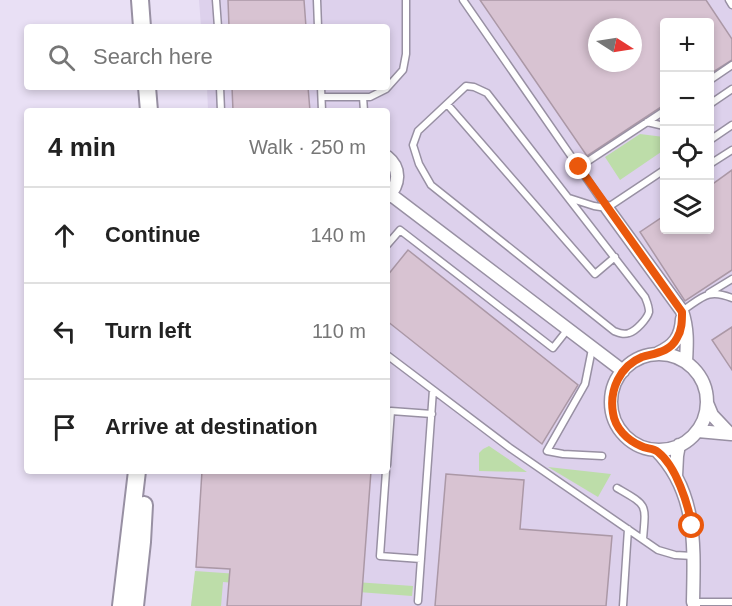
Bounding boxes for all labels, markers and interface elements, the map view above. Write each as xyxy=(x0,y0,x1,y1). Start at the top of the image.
north arrow xyxy=(588,18,642,72)
map controls xyxy=(660,18,714,234)
button: + xyxy=(660,18,714,72)
search box xyxy=(24,24,390,90)
icon: search xyxy=(45,41,78,74)
text: Search here xyxy=(93,44,213,69)
button: − xyxy=(660,72,714,126)
button: locate xyxy=(660,126,714,180)
text: 4 min xyxy=(48,132,116,162)
text: Walk · 250 m xyxy=(249,136,366,158)
route end xyxy=(565,153,591,179)
button: layers xyxy=(660,180,714,234)
icon: ahead xyxy=(48,219,81,252)
text: Continue xyxy=(105,222,200,247)
text: 140 m xyxy=(310,224,366,246)
icon: left xyxy=(48,315,81,348)
text: Turn left xyxy=(105,318,191,343)
text: 110 m xyxy=(312,320,366,342)
icon: arrive xyxy=(48,411,81,444)
text: Arrive at destination xyxy=(105,414,318,439)
route start xyxy=(678,512,704,538)

